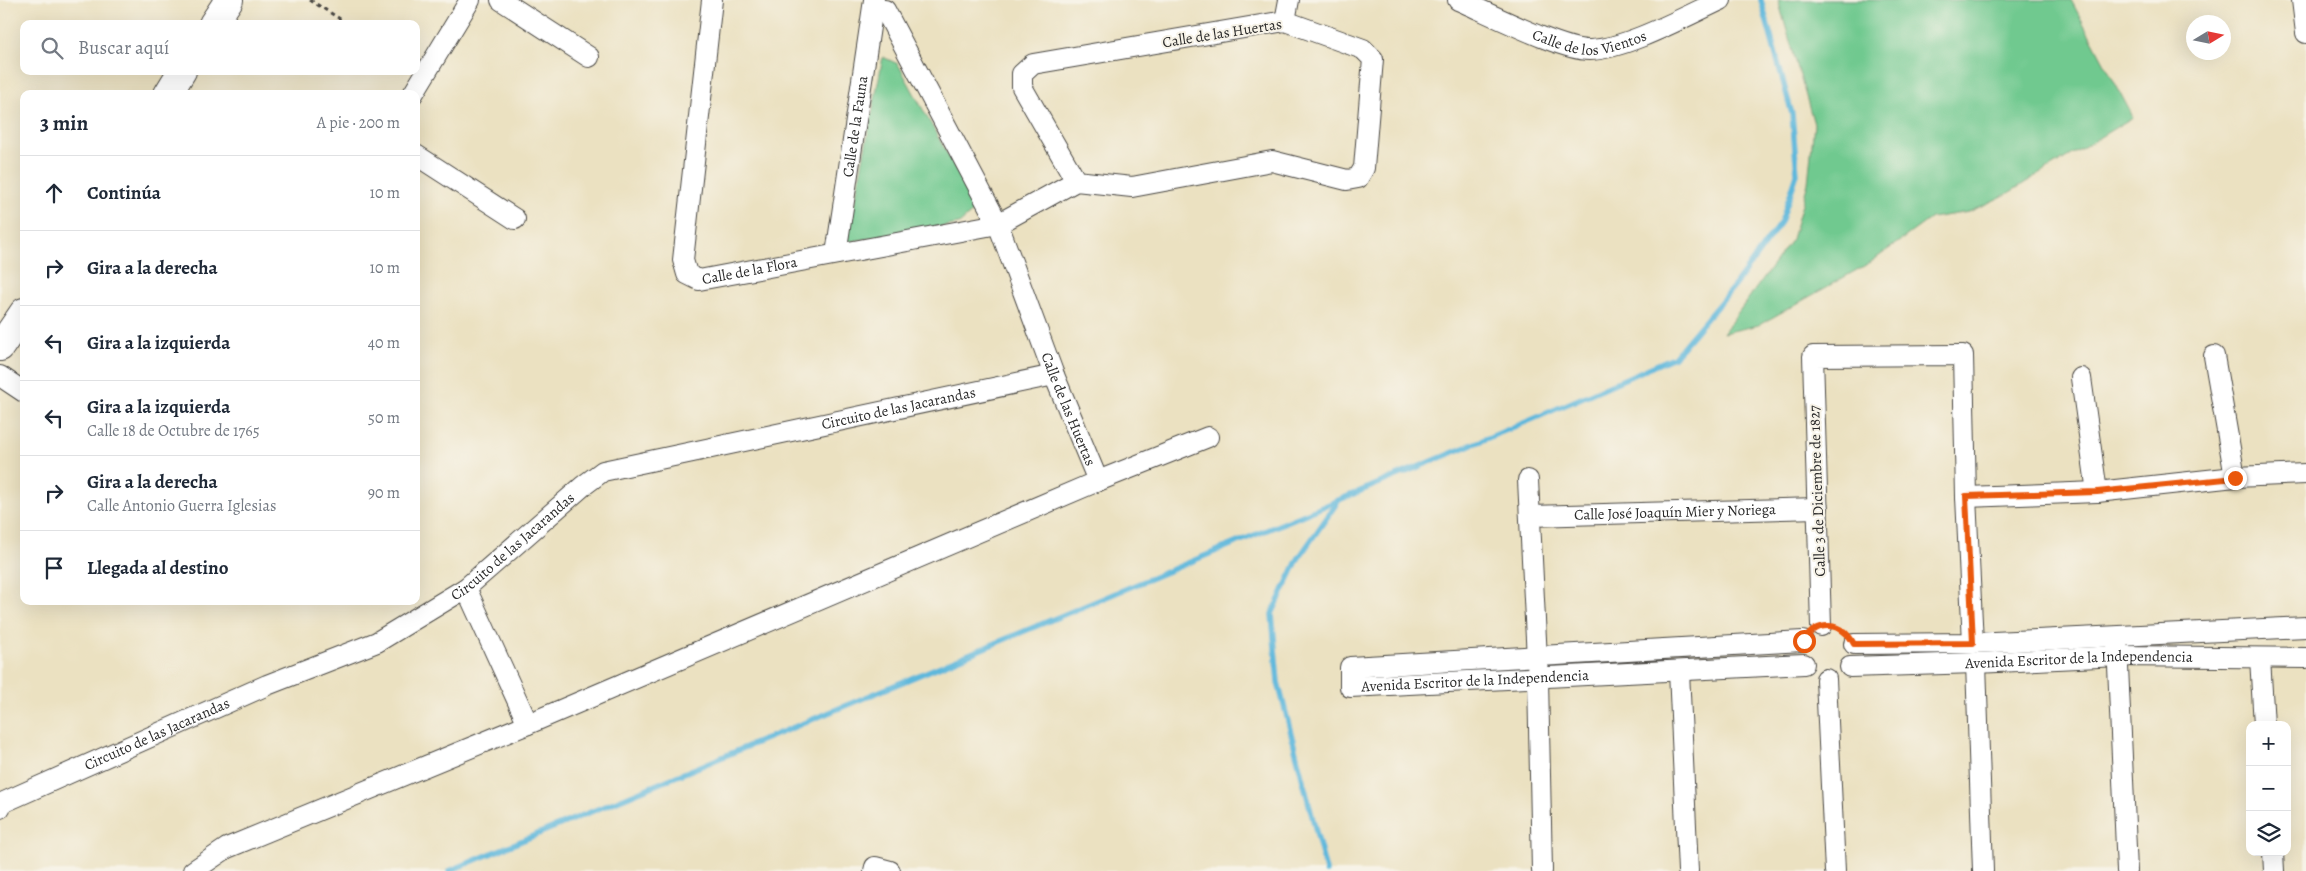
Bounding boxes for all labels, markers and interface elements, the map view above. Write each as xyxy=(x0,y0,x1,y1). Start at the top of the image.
street label: Calle de las Huertas xyxy=(1161,14,1283,52)
north arrow xyxy=(2186,15,2231,60)
search box xyxy=(20,20,420,75)
street label: Calle de los Vientos xyxy=(1531,21,1649,39)
text: Calle de los Vientos xyxy=(1529,24,1649,60)
icon: search xyxy=(38,34,66,62)
text: Buscar aquí xyxy=(78,35,169,61)
street label: Calle de la Fauna xyxy=(838,74,873,178)
text: 3 min xyxy=(40,109,88,137)
text: A pie · 200 m xyxy=(317,112,400,134)
icon: ahead xyxy=(40,179,68,207)
text: Continúa xyxy=(87,180,161,206)
text: 10 m xyxy=(370,182,400,204)
street label: Calle de la Flora xyxy=(700,252,799,289)
icon: right xyxy=(40,254,68,282)
text: Gira a la derecha xyxy=(87,255,218,281)
text: 10 m xyxy=(370,257,400,279)
icon: left xyxy=(40,329,68,357)
text: Gira a la izquierda xyxy=(87,330,230,356)
text: 40 m xyxy=(368,332,400,354)
street label: Calle de las Huertas xyxy=(1036,350,1101,469)
street label: Circuito de las Jacarandas xyxy=(820,382,977,434)
text: Gira a la izquierda xyxy=(87,394,230,420)
icon: left xyxy=(40,404,68,432)
street label: Calle 3 de Diciembre de 1827 xyxy=(1804,404,1830,577)
text: 50 m xyxy=(368,407,400,429)
text: Calle 18 de Octubre de 1765 xyxy=(87,420,260,442)
route end xyxy=(2224,467,2247,490)
text: Gira a la derecha xyxy=(87,469,218,495)
icon: right xyxy=(40,479,68,507)
text: 90 m xyxy=(368,482,400,504)
street label: Circuito de las Jacarandas xyxy=(447,488,579,605)
text: Calle Antonio Guerra Iglesias xyxy=(87,495,276,517)
street label: Calle José Joaquín Mier y Noriega xyxy=(1574,499,1776,525)
icon: arrive xyxy=(40,554,68,582)
text: Llegada al destino xyxy=(87,555,229,581)
route start xyxy=(1793,630,1816,653)
street label: Avenida Escritor de la Independencia xyxy=(1964,646,2193,673)
street label: Avenida Escritor de la Independencia xyxy=(1360,665,1589,696)
street label: Circuito de las Jacarandas xyxy=(81,693,233,775)
map controls xyxy=(2246,721,2291,856)
button: + xyxy=(2246,721,2291,766)
button: − xyxy=(2246,766,2291,811)
button: layers xyxy=(2246,811,2291,856)

